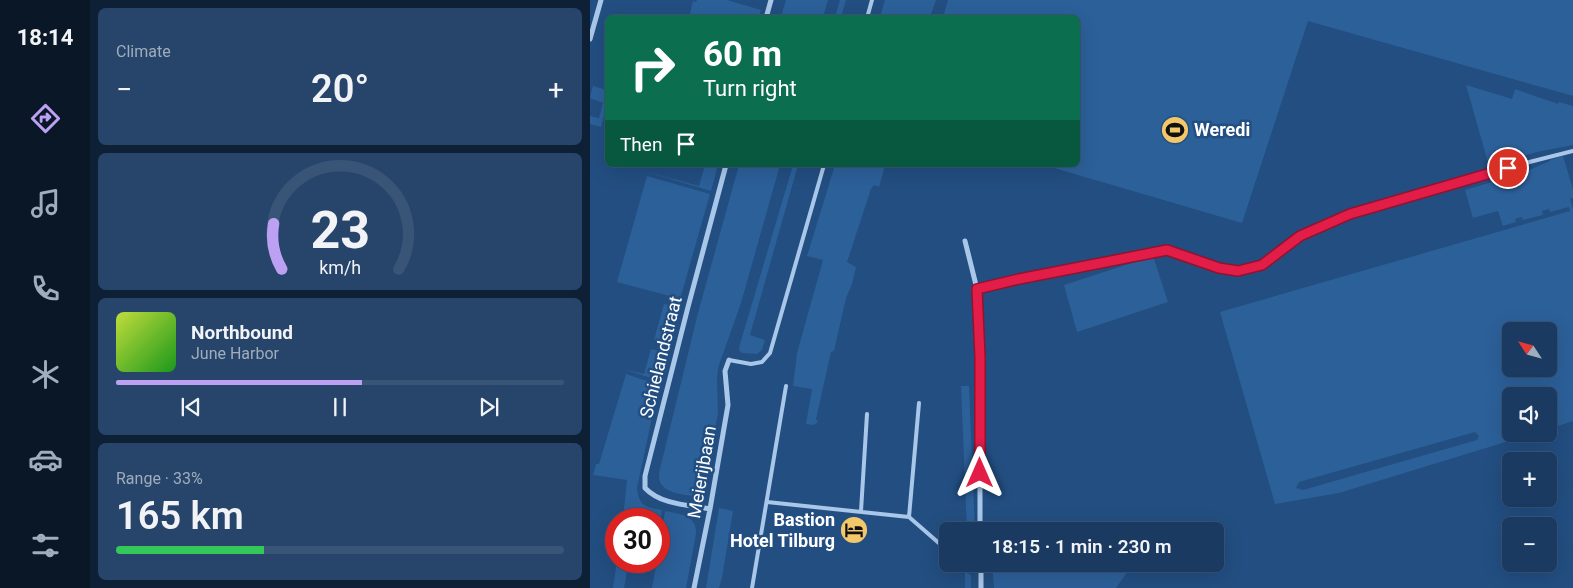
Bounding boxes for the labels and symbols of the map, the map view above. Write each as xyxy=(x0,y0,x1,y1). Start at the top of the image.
sports icon: Weredi xyxy=(1160,115,1190,145)
place label: Weredi xyxy=(1194,119,1250,140)
pin xyxy=(1487,147,1529,189)
street label: Schielandstraat xyxy=(635,294,686,420)
north arrow xyxy=(1502,322,1558,378)
street label: Meierijbaan xyxy=(683,424,720,520)
position arrow xyxy=(953,446,1005,498)
speed limit sign: 30 xyxy=(605,508,670,573)
place label: Bastion Hotel Tilburg xyxy=(730,509,835,551)
hotel icon: Bastion Hotel Tilburg xyxy=(839,515,869,545)

